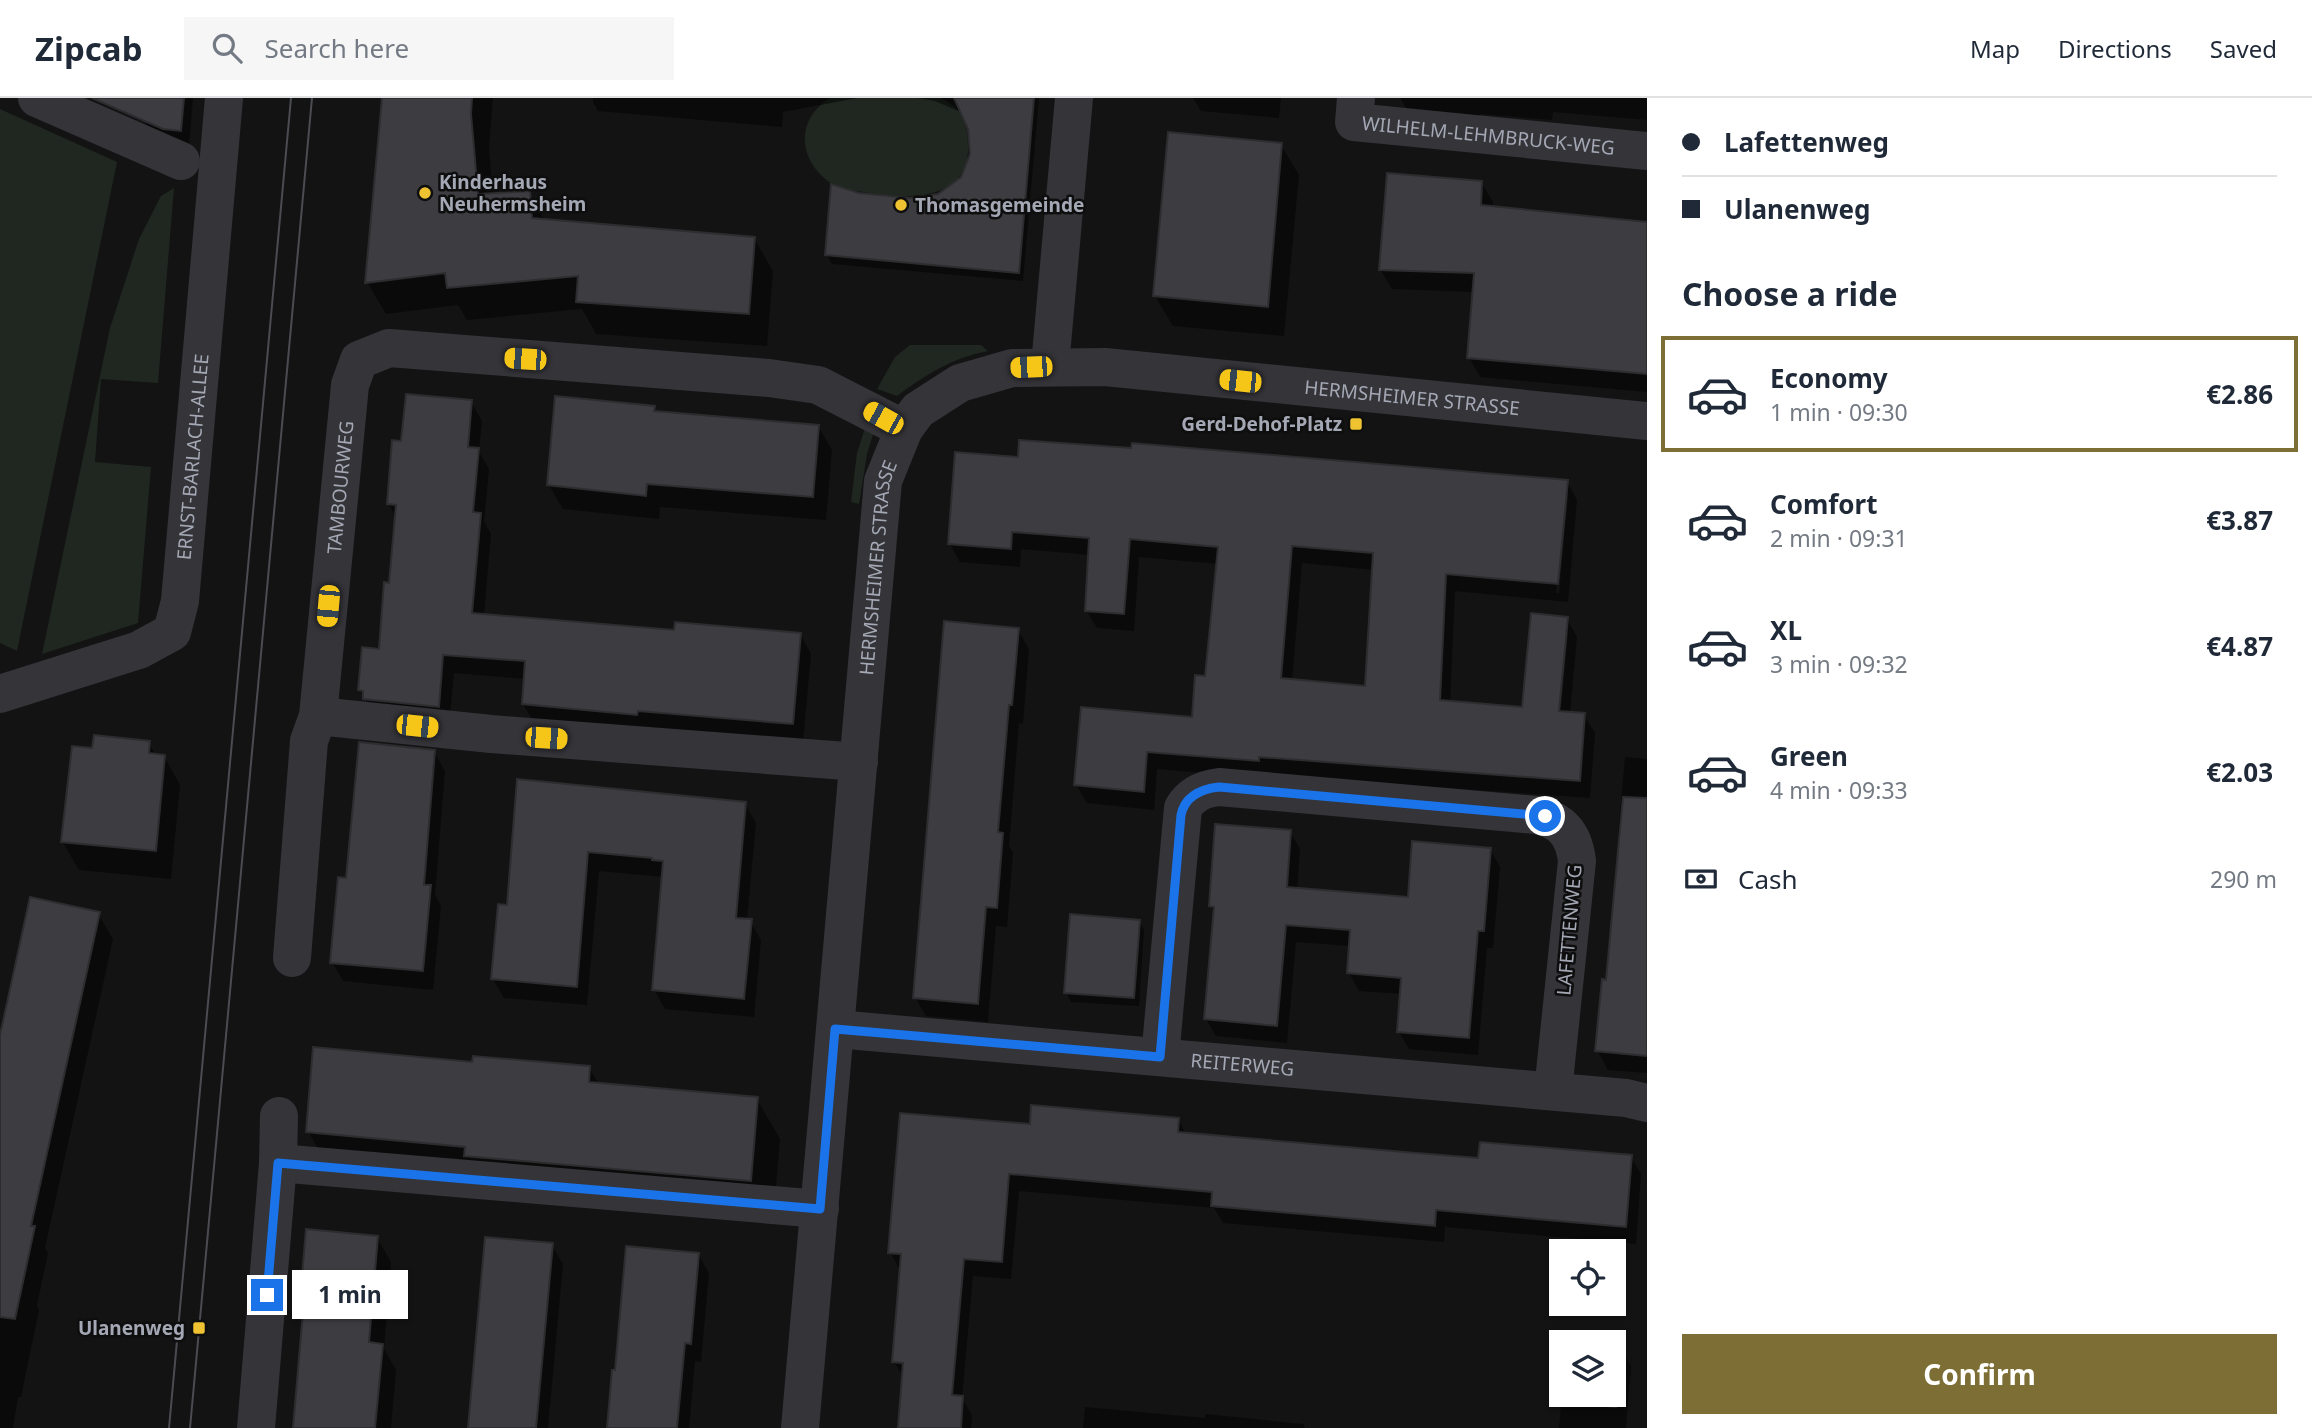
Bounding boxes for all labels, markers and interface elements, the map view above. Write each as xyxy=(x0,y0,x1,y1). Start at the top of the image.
search box xyxy=(184,17,674,80)
text: Zipcab xyxy=(35,26,142,71)
icon: search xyxy=(208,29,246,67)
text: Search here xyxy=(264,30,409,66)
text: Map xyxy=(1970,32,2020,65)
text: Directions xyxy=(2058,32,2172,65)
text: Saved xyxy=(2210,32,2277,65)
street label: WILHELM-LEHMBRUCK-WEG xyxy=(1361,110,1616,161)
text: Lafettenweg xyxy=(1724,124,1889,160)
place label: Kinderhaus Neuhermsheim xyxy=(439,169,586,217)
marker: Kinderhaus Neuhermsheim xyxy=(417,185,433,201)
text: Ulanenweg xyxy=(1724,191,1871,227)
place label: Thomasgemeinde xyxy=(915,192,1084,218)
marker: Thomasgemeinde xyxy=(893,197,909,213)
text: Choose a ride xyxy=(1682,272,1898,315)
car xyxy=(504,347,547,371)
street label: ERNST-BARLACH-ALLEE xyxy=(171,353,215,561)
car xyxy=(1010,356,1053,378)
text: Economy xyxy=(1770,360,1888,396)
icon: car xyxy=(1686,363,1749,426)
car xyxy=(1219,368,1262,394)
street label: HERMSHEIMER STRASSE xyxy=(1303,374,1521,421)
text: €2.86 xyxy=(2206,376,2273,412)
text: 1 min · 09:30 xyxy=(1770,396,1908,428)
car xyxy=(860,399,907,437)
place label: Gerd-Dehof-Platz xyxy=(1181,411,1342,437)
marker: Gerd-Dehof-Platz xyxy=(1348,416,1364,432)
street label: TAMBOURWEG xyxy=(321,420,359,555)
street label: HERMSHEIMER STRASSE xyxy=(853,456,903,676)
text: Comfort xyxy=(1770,486,1878,522)
icon: car xyxy=(1686,489,1749,552)
text: €3.87 xyxy=(2206,502,2273,538)
text: 2 min · 09:31 xyxy=(1770,522,1908,554)
car xyxy=(316,584,341,628)
text: XL xyxy=(1770,612,1802,648)
icon: car xyxy=(1686,615,1749,678)
text: €4.87 xyxy=(2206,628,2273,664)
text: 3 min · 09:32 xyxy=(1770,648,1908,680)
car xyxy=(396,713,439,739)
car xyxy=(525,726,568,750)
text: Green xyxy=(1770,738,1848,774)
icon: car xyxy=(1686,741,1749,804)
text: €2.03 xyxy=(2206,754,2273,790)
text: 4 min · 09:33 xyxy=(1770,774,1908,806)
route start xyxy=(1529,800,1561,832)
icon: cash xyxy=(1682,860,1720,898)
text: Cash xyxy=(1738,861,1798,897)
text: 290 m xyxy=(2210,863,2277,895)
street label: LAFETTENWEG xyxy=(1550,864,1588,996)
street label: REITERWEG xyxy=(1190,1047,1295,1082)
map controls xyxy=(1549,1239,1626,1407)
button: locate xyxy=(1549,1239,1626,1316)
callout: 1 min xyxy=(292,1270,407,1320)
text: 1 min xyxy=(318,1278,382,1310)
route end xyxy=(251,1279,283,1311)
place label: Ulanenweg xyxy=(78,1315,185,1341)
marker: Ulanenweg xyxy=(191,1320,207,1336)
button: layers xyxy=(1549,1330,1626,1407)
button: Confirm xyxy=(1682,1334,2277,1414)

